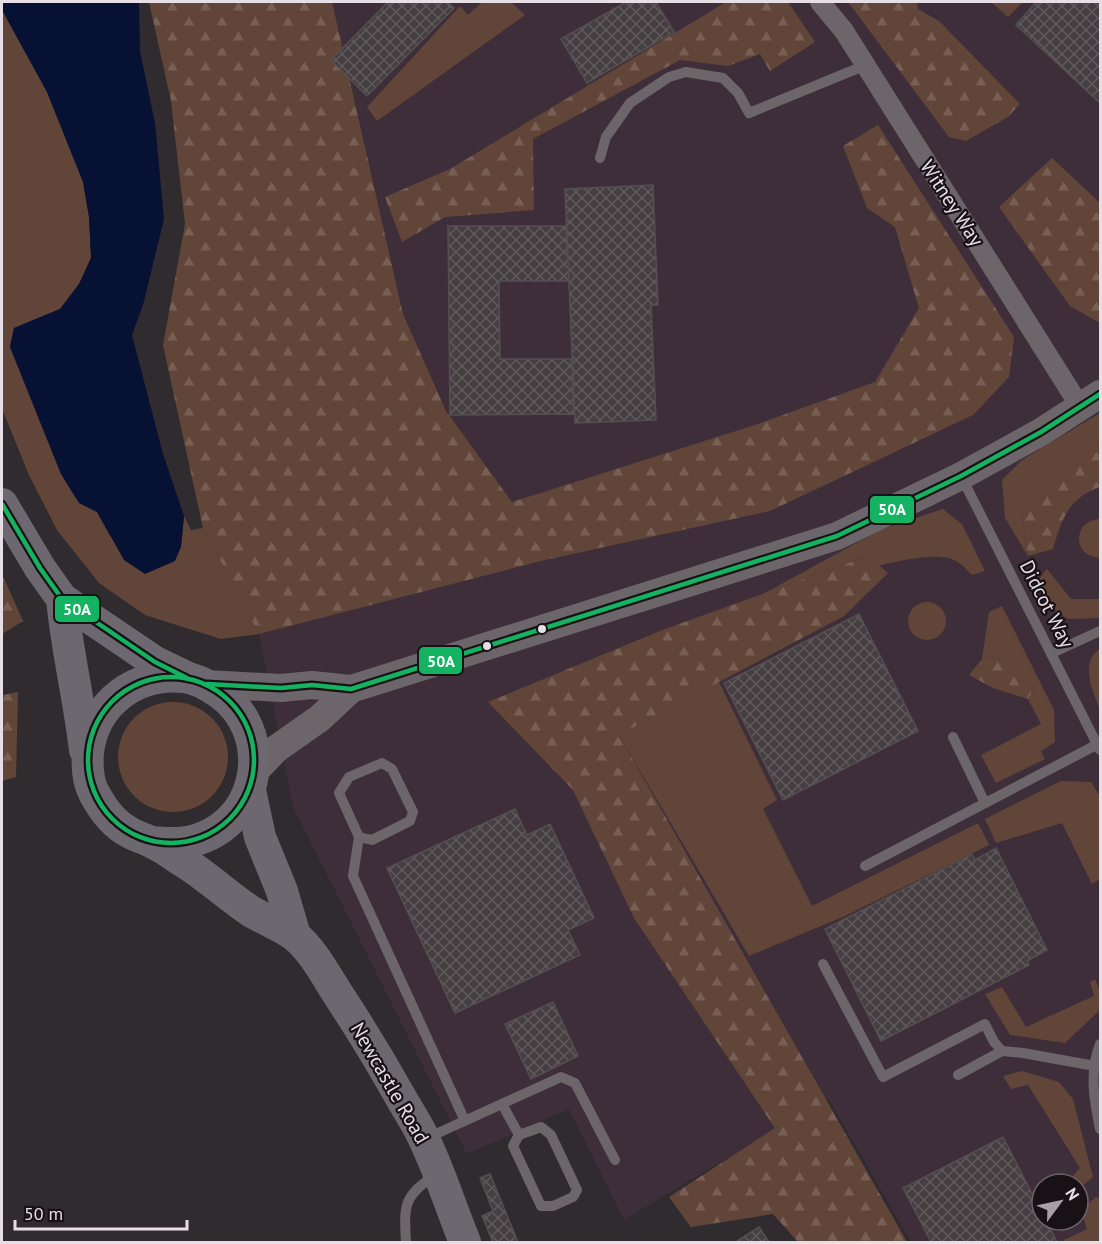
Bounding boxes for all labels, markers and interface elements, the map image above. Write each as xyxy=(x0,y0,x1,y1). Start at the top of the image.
street label: Witney Way xyxy=(914,155,990,252)
line badge: 50A xyxy=(869,495,915,524)
text: 50A xyxy=(878,499,906,519)
street label: Didcot Way xyxy=(1014,556,1081,653)
line badge: 50A xyxy=(54,595,100,623)
text: 50A xyxy=(63,599,91,619)
unlabelled marker xyxy=(536,623,548,635)
unlabelled marker xyxy=(481,640,493,652)
line badge: 50A xyxy=(418,646,463,675)
text: 50A xyxy=(427,651,455,671)
street label: Newcastle Road xyxy=(345,1018,435,1148)
north arrow xyxy=(1030,1172,1090,1232)
text: N xyxy=(1061,1184,1084,1204)
scale bar xyxy=(15,1193,188,1231)
text: 50 m xyxy=(24,1202,63,1225)

